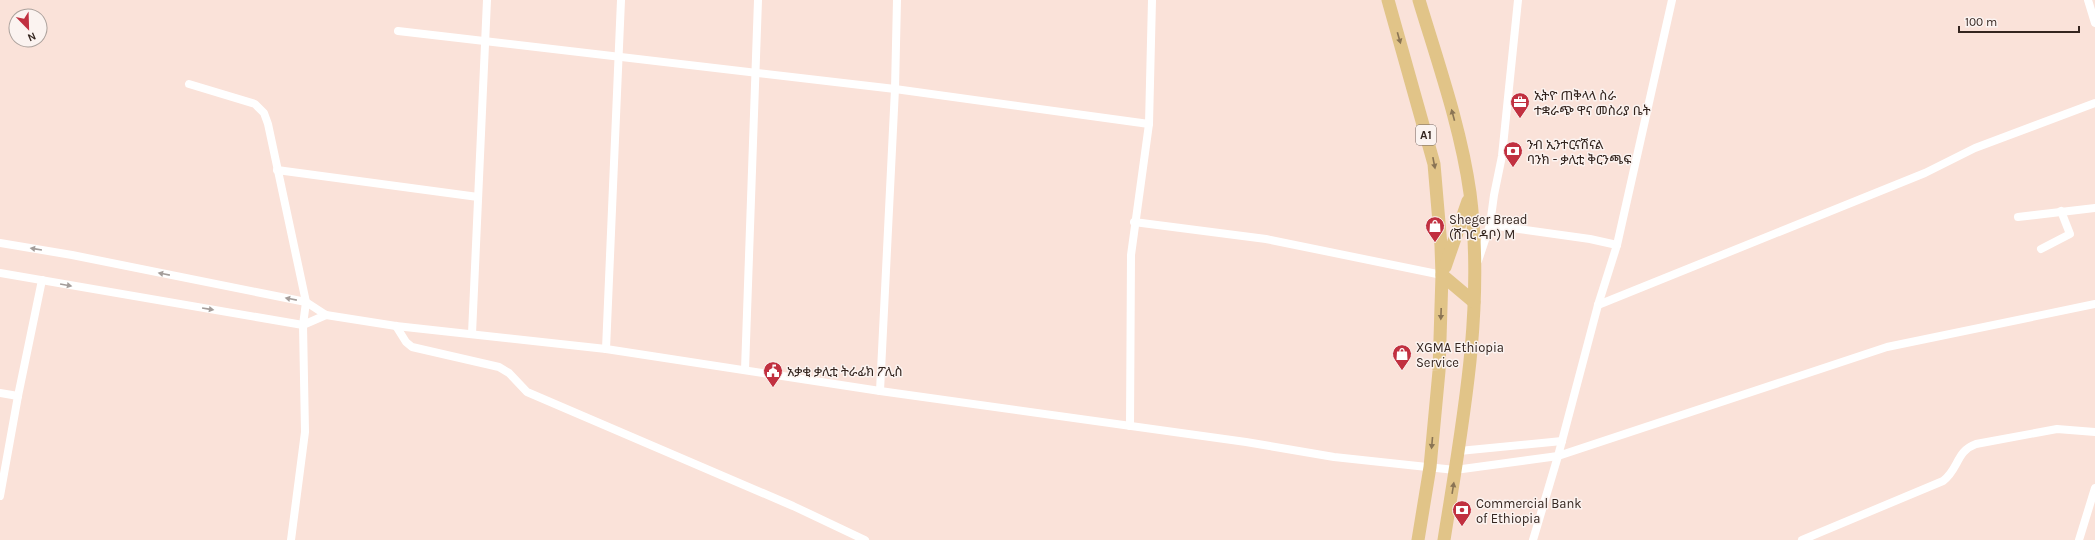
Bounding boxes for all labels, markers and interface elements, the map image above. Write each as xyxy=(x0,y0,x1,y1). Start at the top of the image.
north arrow xyxy=(8,8,48,48)
scale bar xyxy=(1959,8,2079,34)
text: 100 m xyxy=(1965,15,1997,29)
text: N xyxy=(26,29,38,44)
one-way arrow xyxy=(1396,32,1402,44)
place label: ኢትዮ ጠቅላላ ስራ ተቋራጭ ዋና መስሪያ ቤት xyxy=(1534,88,1651,118)
office icon: ኢትዮ ጠቅላላ ስራ ተቋራጭ ዋና መስሪያ ቤት xyxy=(1509,91,1531,119)
one-way arrow xyxy=(1450,109,1456,121)
road number: A1 xyxy=(1416,125,1436,145)
place label: ንብ ኢንተርናሽናል ባንክ - ቃሊቲ ቅርንጫፍ xyxy=(1527,137,1631,167)
bank icon: ንብ ኢንተርናሽናል ባንክ - ቃሊቲ ቅርንጫፍ xyxy=(1502,140,1524,168)
one-way arrow xyxy=(1431,157,1437,169)
place label: Sheger Bread (ሸገር ዳቦ) M xyxy=(1449,212,1528,242)
shop icon: Sheger Bread (ሸገር ዳቦ) M xyxy=(1424,215,1446,243)
one-way arrow xyxy=(30,246,42,252)
one-way arrow xyxy=(158,270,170,276)
one-way arrow xyxy=(60,282,72,288)
one-way arrow xyxy=(285,296,297,302)
one-way arrow xyxy=(202,307,214,313)
one-way arrow xyxy=(1438,308,1444,321)
place label: XGMA Ethiopia Service xyxy=(1416,340,1504,370)
shop icon: XGMA Ethiopia Service xyxy=(1391,343,1413,371)
public building icon: አቃቂ ቃሊቲ ትራፊክ ፖሊስ xyxy=(762,360,784,388)
place label: አቃቂ ቃሊቲ ትራፊክ ፖሊስ xyxy=(787,364,902,379)
one-way arrow xyxy=(1429,437,1436,449)
one-way arrow xyxy=(1450,482,1456,494)
place label: Commercial Bank of Ethiopia xyxy=(1476,496,1582,526)
bank icon: Commercial Bank of Ethiopia xyxy=(1451,499,1473,527)

